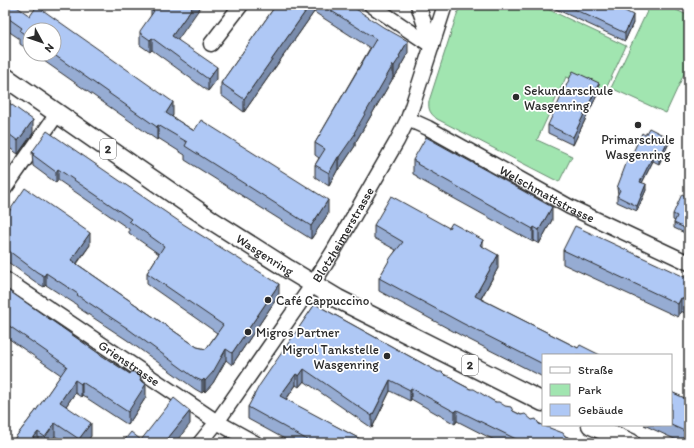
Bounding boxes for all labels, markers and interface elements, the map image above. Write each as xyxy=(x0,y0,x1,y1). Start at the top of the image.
north arrow xyxy=(22,22,62,62)
text: N xyxy=(42,41,57,55)
place label: Sekundarschule Wasgenring xyxy=(524,83,613,113)
marker: Sekundarschule Wasgenring xyxy=(511,92,521,102)
marker: Primarschule Wasgenring xyxy=(633,120,643,130)
place label: Primarschule Wasgenring xyxy=(601,132,675,162)
road number: 2 xyxy=(100,139,116,159)
street label: Welschmattstrasse xyxy=(497,162,597,225)
street label: Blotzheimerstrasse xyxy=(309,184,377,285)
street label: Wasgenring xyxy=(234,231,297,279)
place label: Café Cappuccino xyxy=(276,293,370,308)
marker: Café Cappuccino xyxy=(263,295,273,305)
place label: Migros Partner xyxy=(256,325,340,340)
marker: Migros Partner xyxy=(243,327,253,337)
street label: Grienstrasse xyxy=(96,337,163,389)
place label: Migrol Tankstelle Wasgenring xyxy=(282,342,379,372)
marker: Migrol Tankstelle Wasgenring xyxy=(382,351,392,361)
legend xyxy=(542,354,672,426)
road number: 2 xyxy=(462,355,478,375)
text: Straße xyxy=(578,363,613,377)
text: Park xyxy=(578,383,602,397)
text: Gebäude xyxy=(578,403,623,417)

